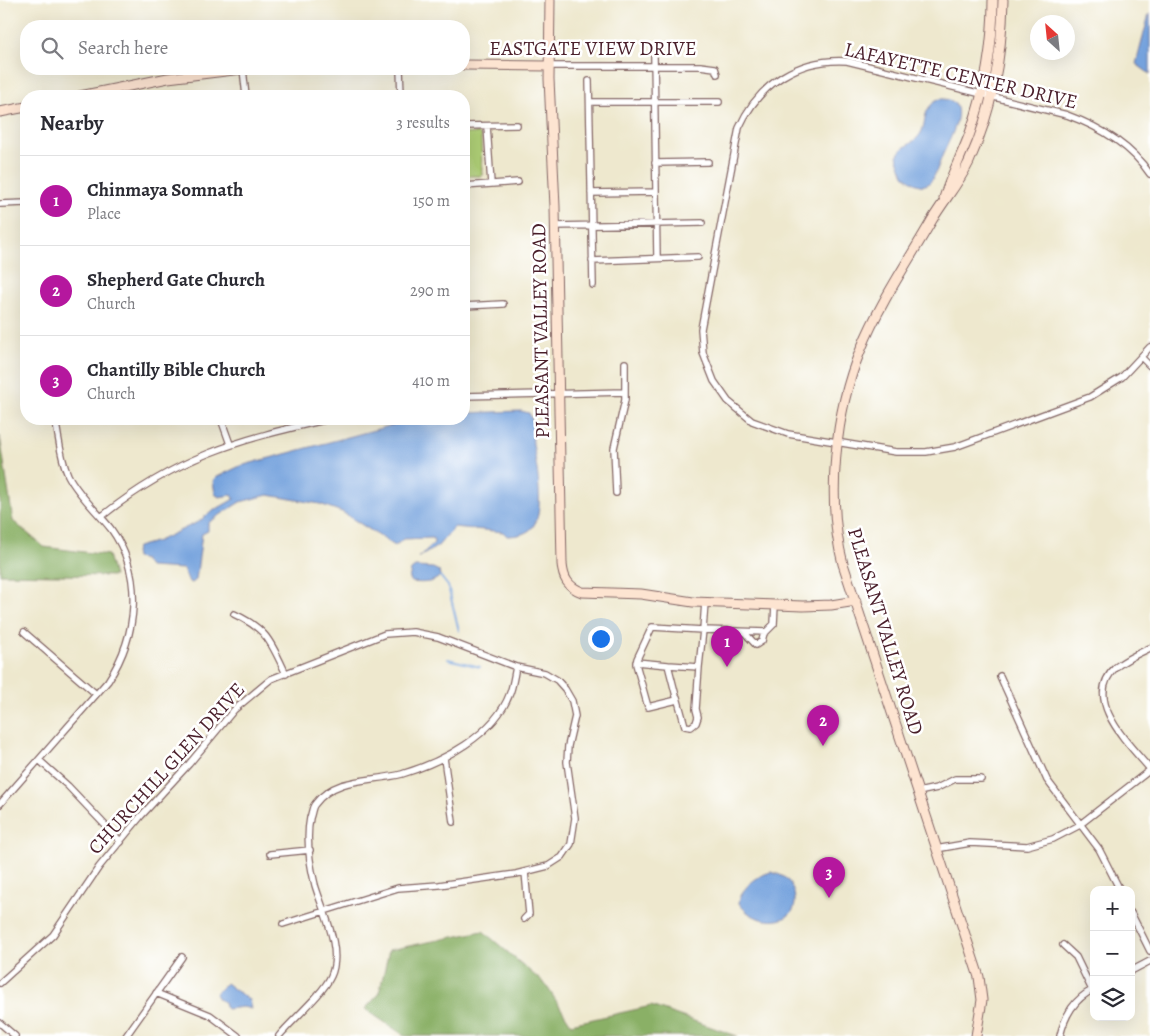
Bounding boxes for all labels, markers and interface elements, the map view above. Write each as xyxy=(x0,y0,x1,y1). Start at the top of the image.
north arrow xyxy=(1030,15,1075,60)
search box xyxy=(20,20,470,75)
icon: search xyxy=(38,34,66,62)
text: Search here xyxy=(78,35,168,61)
street label: EASTGATE VIEW DRIVE xyxy=(489,35,697,62)
street label: LAFAYETTE CENTER DRIVE xyxy=(842,36,1080,115)
text: Nearby xyxy=(40,109,103,137)
text: 3 results xyxy=(396,112,450,134)
text: Chinmaya Somnath xyxy=(87,177,243,203)
text: 1 xyxy=(53,190,59,212)
text: 150 m xyxy=(413,190,450,212)
text: Place xyxy=(87,203,121,225)
street label: PLEASANT VALLEY ROAD xyxy=(525,223,556,439)
text: Shepherd Gate Church xyxy=(87,267,265,293)
text: 2 xyxy=(52,280,60,302)
text: 290 m xyxy=(410,280,450,302)
text: Church xyxy=(87,293,136,315)
text: Chantilly Bible Church xyxy=(87,357,266,383)
text: 3 xyxy=(53,370,59,392)
text: 410 m xyxy=(412,370,450,392)
text: Church xyxy=(87,383,136,405)
street label: PLEASANT VALLEY ROAD xyxy=(841,524,930,738)
your location xyxy=(588,626,614,652)
pin: 1 xyxy=(711,626,743,667)
street label: CHURCHILL GLEN DRIVE xyxy=(82,677,251,860)
pin: 2 xyxy=(807,705,839,746)
pin: 3 xyxy=(813,857,845,898)
map controls xyxy=(1090,886,1135,1021)
button: + xyxy=(1090,886,1135,931)
button: − xyxy=(1090,931,1135,976)
button: layers xyxy=(1090,976,1135,1021)

